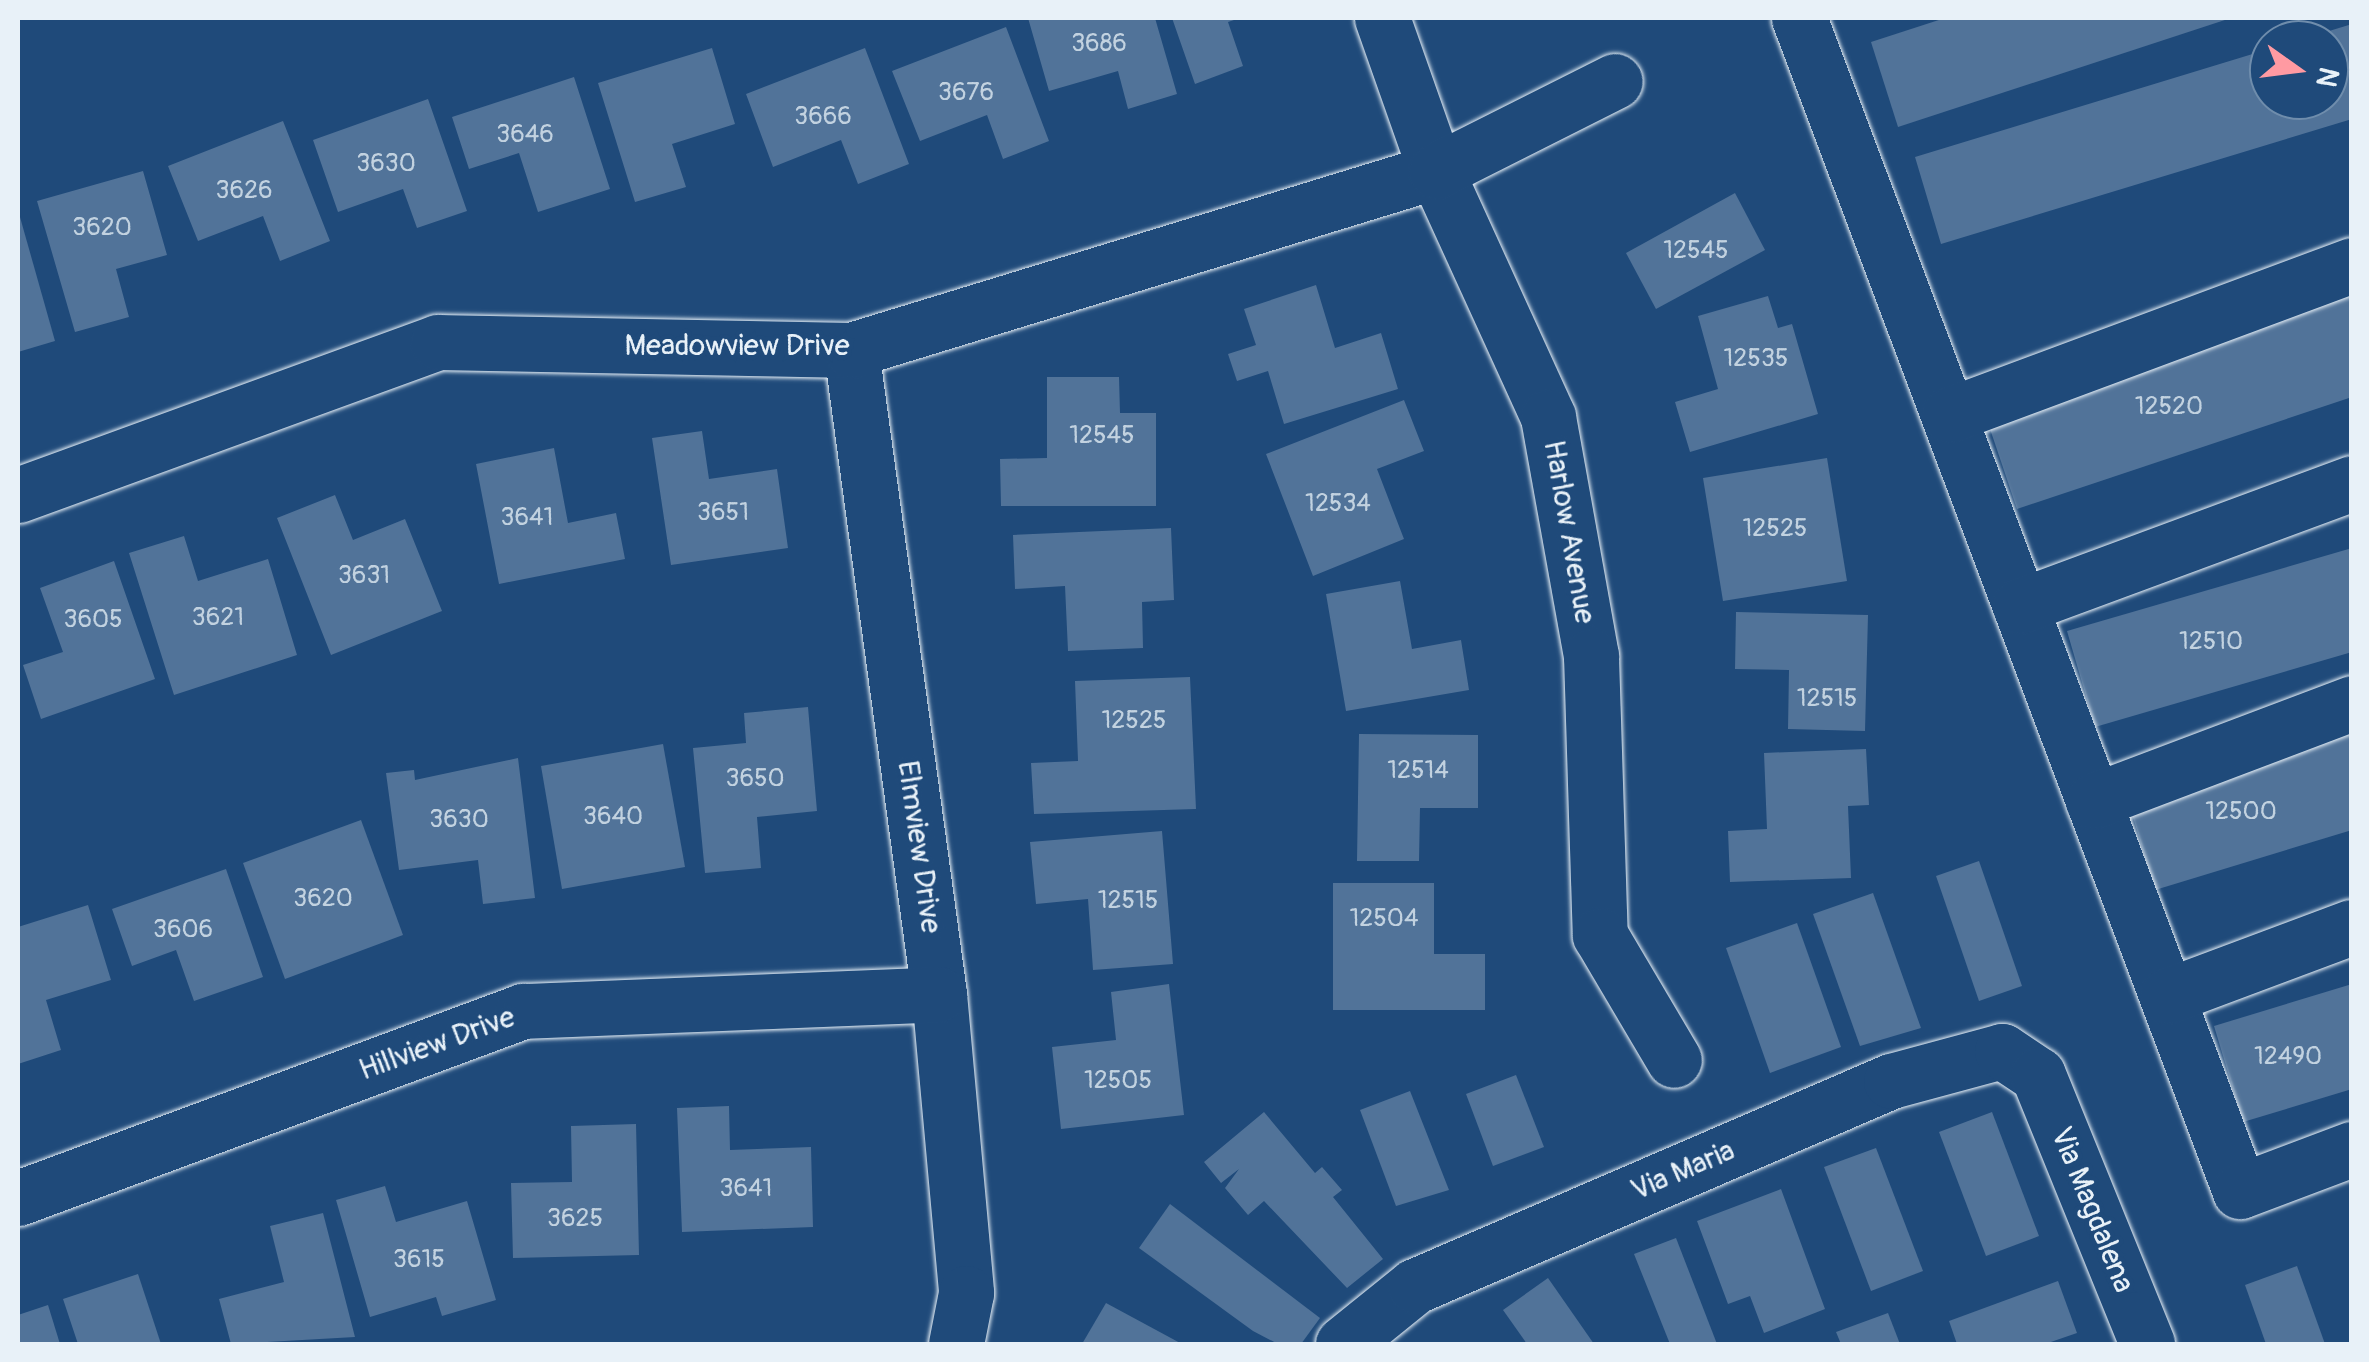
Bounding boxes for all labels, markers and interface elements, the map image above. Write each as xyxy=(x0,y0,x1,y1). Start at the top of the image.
north arrow xyxy=(2249,20,2349,120)
house number: 3686 xyxy=(1071,29,1127,59)
text: N xyxy=(2307,63,2346,90)
house number: 3676 xyxy=(938,78,994,108)
house number: 3666 xyxy=(794,102,852,132)
house number: 3646 xyxy=(496,120,554,150)
house number: 3630 xyxy=(356,149,416,179)
house number: 3626 xyxy=(215,176,273,206)
house number: 3620 xyxy=(72,213,132,243)
house number: 12545 xyxy=(1663,236,1729,266)
street label: Meadowview Drive xyxy=(625,328,849,364)
house number: 12535 xyxy=(1724,344,1788,374)
house number: 12520 xyxy=(2135,392,2203,422)
house number: 12545 xyxy=(1069,421,1135,451)
street label: Harlow Avenue xyxy=(1535,437,1603,627)
house number: 12534 xyxy=(1305,489,1371,519)
house number: 3651 xyxy=(697,498,749,528)
house number: 3641 xyxy=(501,503,553,533)
house number: 12525 xyxy=(1743,514,1807,544)
house number: 3631 xyxy=(338,561,390,591)
house number: 3621 xyxy=(192,603,244,633)
house number: 3605 xyxy=(63,605,123,635)
house number: 12510 xyxy=(2179,627,2243,657)
house number: 12515 xyxy=(1797,684,1857,714)
house number: 12525 xyxy=(1102,706,1166,736)
house number: 12514 xyxy=(1387,756,1449,786)
street label: Elmview Drive xyxy=(889,758,949,936)
house number: 3650 xyxy=(725,764,785,794)
house number: 12500 xyxy=(2205,797,2277,827)
house number: 3640 xyxy=(583,802,643,832)
house number: 3630 xyxy=(429,805,489,835)
house number: 3620 xyxy=(293,884,353,914)
house number: 12515 xyxy=(1098,886,1158,916)
house number: 12504 xyxy=(1350,904,1418,934)
house number: 3606 xyxy=(153,915,213,945)
street label: Hillview Drive xyxy=(354,999,520,1089)
house number: 12490 xyxy=(2254,1042,2322,1072)
house number: 12505 xyxy=(1084,1066,1152,1096)
street label: Via Magdalena xyxy=(2042,1122,2142,1298)
street label: Via Maria xyxy=(1626,1133,1740,1209)
house number: 3641 xyxy=(720,1174,772,1204)
house number: 3625 xyxy=(547,1204,603,1234)
house number: 3615 xyxy=(393,1245,445,1275)

